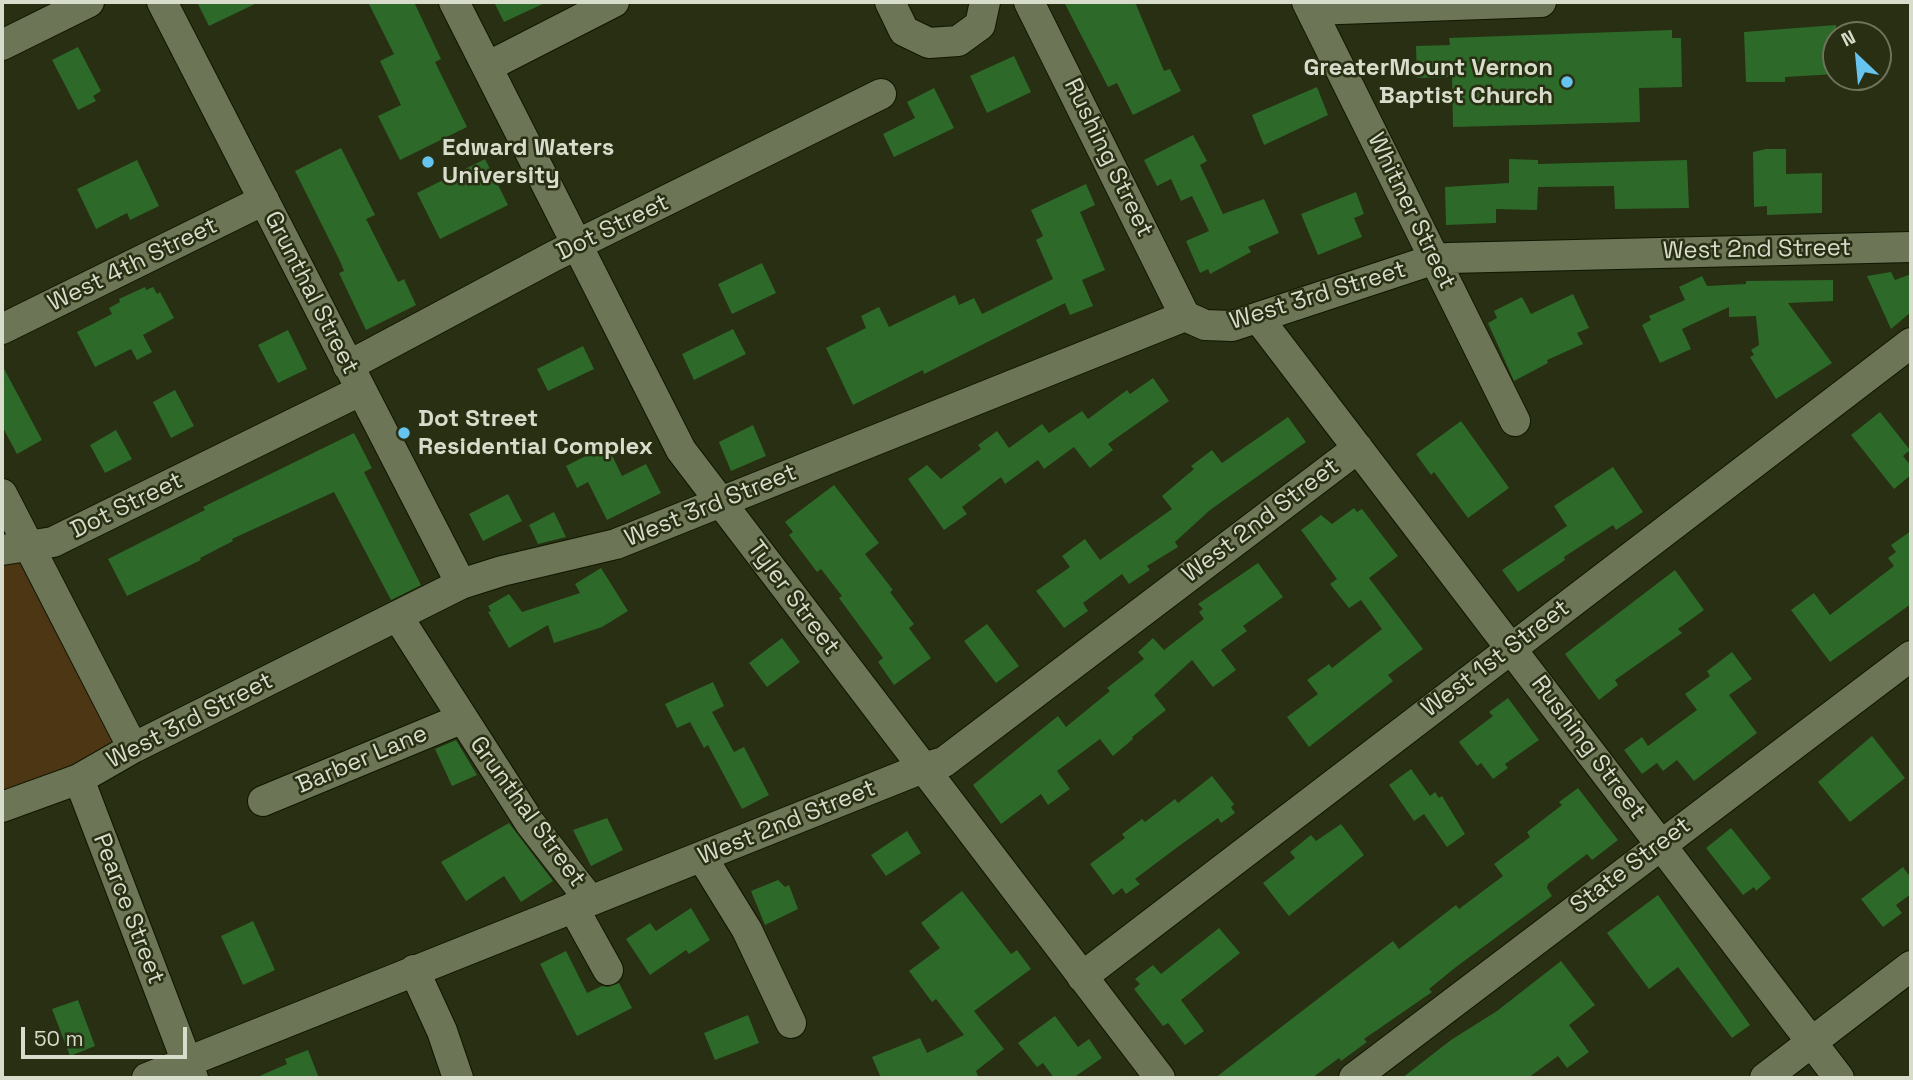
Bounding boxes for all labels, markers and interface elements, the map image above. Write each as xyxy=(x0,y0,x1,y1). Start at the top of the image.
north arrow xyxy=(1822,21,1892,91)
text: N xyxy=(1837,24,1860,53)
place label: GreaterMount Vernon Baptist Church xyxy=(1303,54,1553,110)
street label: Rushing Street xyxy=(1057,74,1159,242)
marker: GreaterMount Vernon Baptist Church xyxy=(1559,74,1575,90)
street label: Whitner Street xyxy=(1361,128,1461,294)
place label: Edward Waters University xyxy=(442,134,614,190)
marker: Edward Waters University xyxy=(420,154,436,170)
street label: Dot Street xyxy=(552,189,674,267)
street label: Grunthal Street xyxy=(258,207,364,379)
street label: West 4th Street xyxy=(44,212,222,318)
street label: West 2nd Street xyxy=(1662,234,1852,266)
street label: West 3rd Street xyxy=(1227,256,1409,336)
place label: Dot Street Residential Complex xyxy=(418,405,653,461)
marker: Dot Street Residential Complex xyxy=(396,425,412,441)
street label: West 2nd Street xyxy=(1177,453,1345,589)
street label: West 3rd Street xyxy=(621,458,801,554)
street label: Dot Street xyxy=(66,467,188,545)
street label: Tyler Street xyxy=(741,535,845,661)
street label: West 1st Street xyxy=(1416,594,1576,724)
street label: West 3rd Street xyxy=(102,667,278,775)
street label: Rushing Street xyxy=(1525,670,1651,826)
street label: Barber Lane xyxy=(292,720,432,800)
street label: Grunthal Street xyxy=(463,731,591,893)
street label: West 2nd Street xyxy=(694,774,880,872)
street label: State Street xyxy=(1565,811,1697,921)
street label: Pearce Street xyxy=(86,830,170,988)
scale bar xyxy=(24,1014,191,1058)
text: 50 m xyxy=(34,1025,84,1052)

